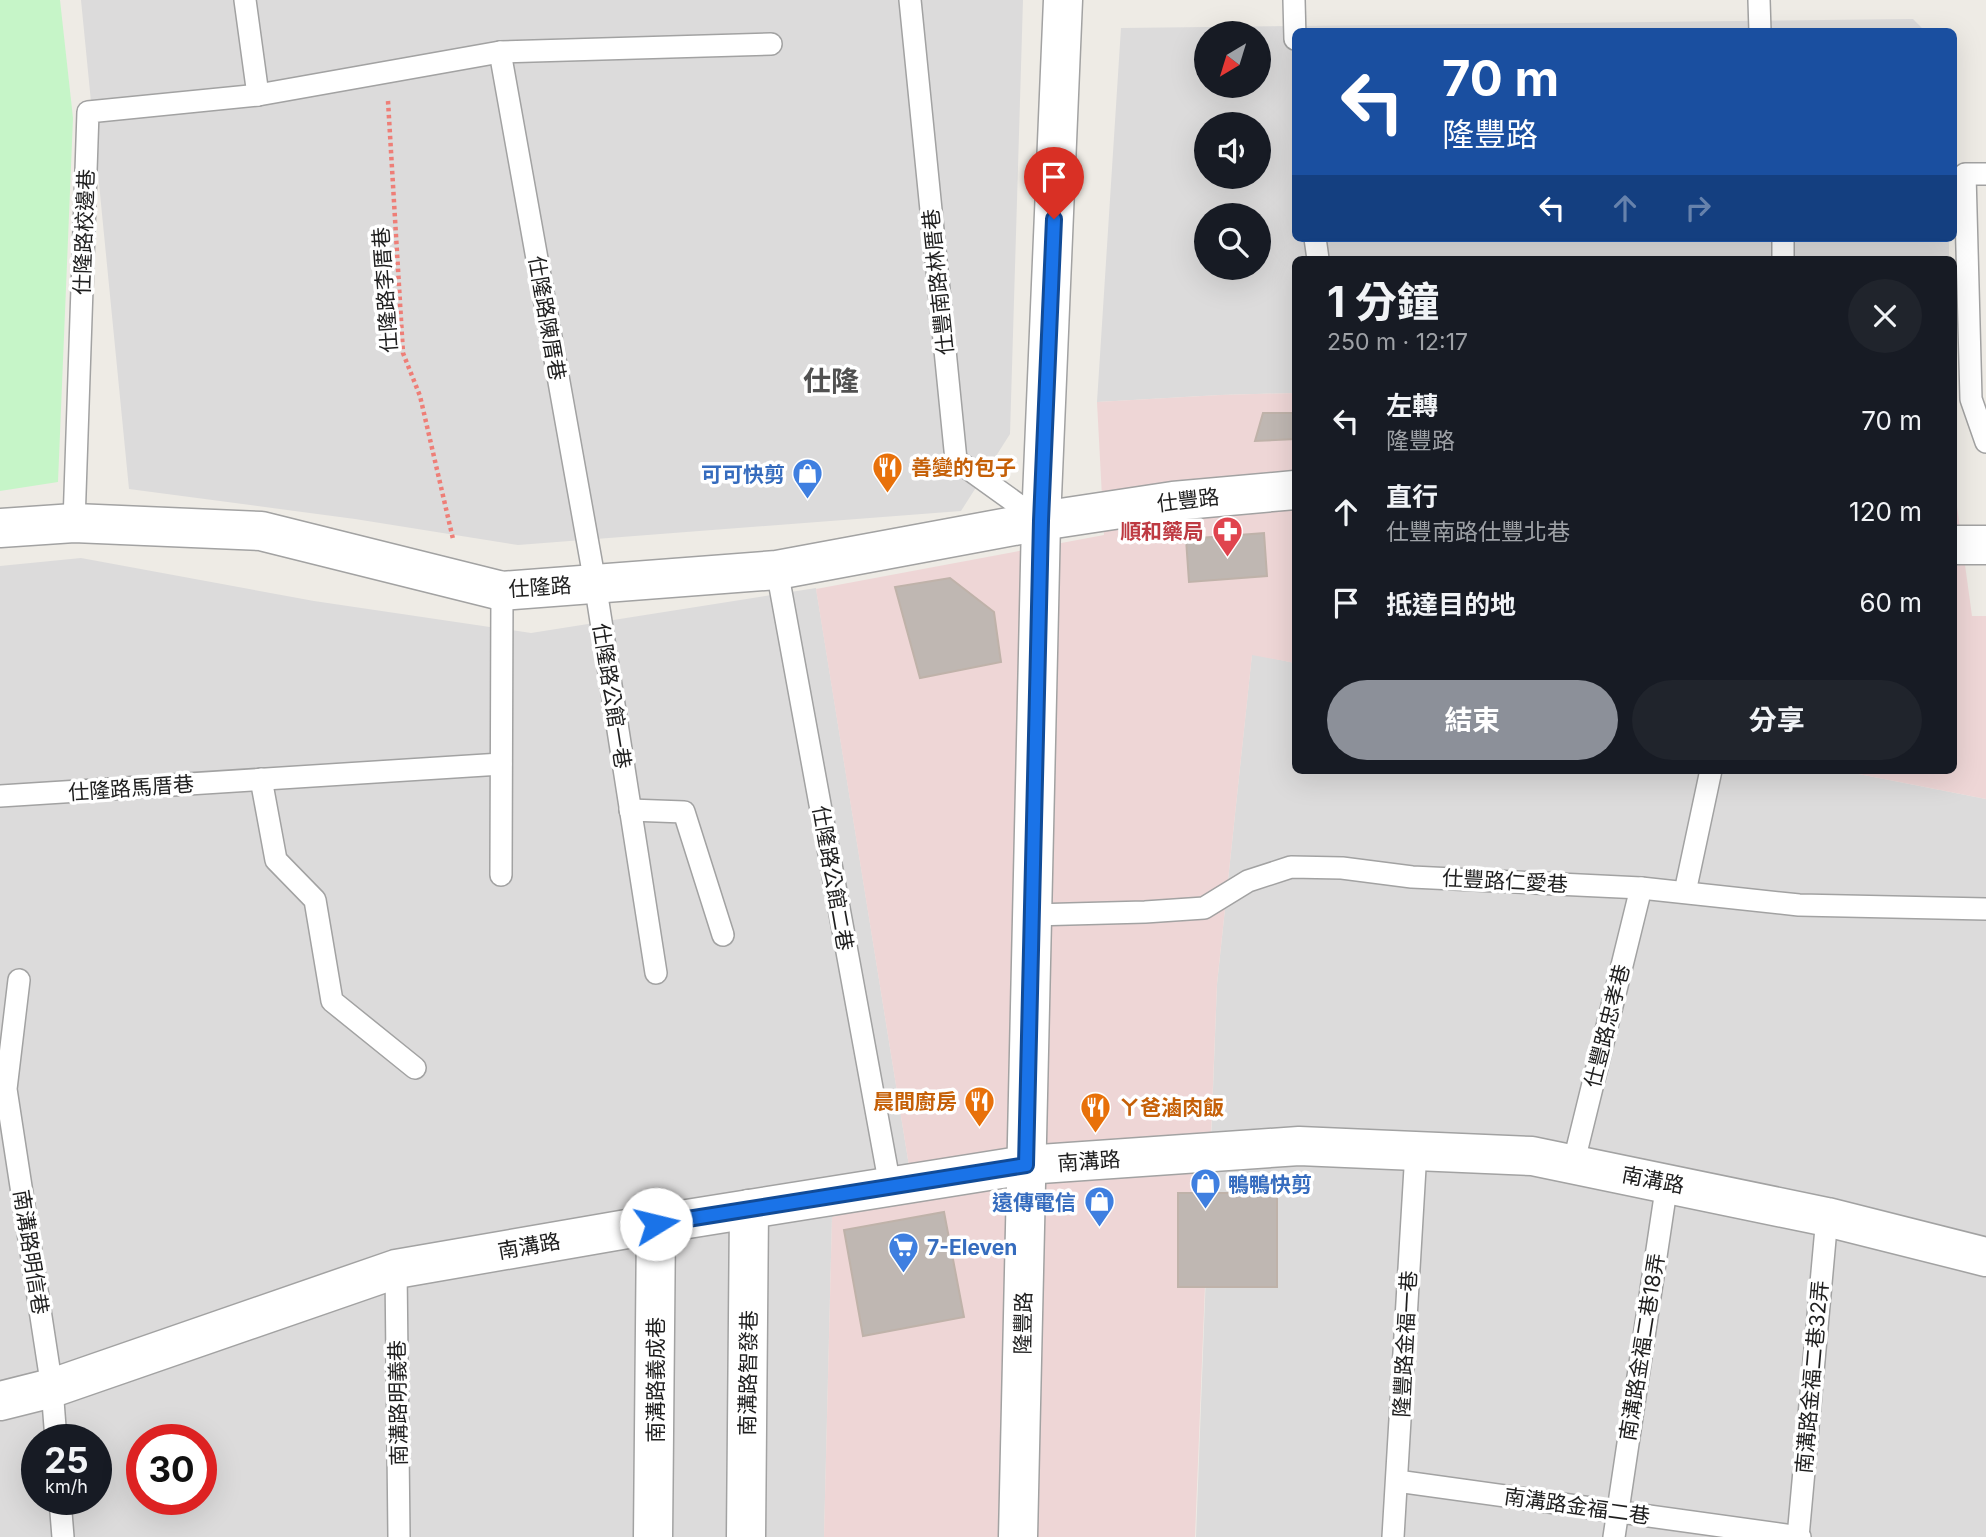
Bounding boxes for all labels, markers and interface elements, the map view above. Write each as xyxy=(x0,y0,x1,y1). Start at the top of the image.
north arrow xyxy=(1194,21,1270,98)
map controls xyxy=(1194,21,1271,280)
text: 70 m xyxy=(1442,49,1559,108)
icon: left xyxy=(1327,56,1418,147)
button: sound xyxy=(1194,112,1271,189)
text: 隆豐路 xyxy=(1442,115,1538,154)
pin xyxy=(1024,147,1084,219)
icon: arrive xyxy=(1035,158,1073,196)
street label: 仕隆路校邊巷 xyxy=(69,169,99,295)
icon: left xyxy=(1533,189,1571,227)
icon: ahead xyxy=(1606,189,1644,227)
icon: right xyxy=(1679,189,1717,227)
button: search xyxy=(1194,203,1271,280)
street label: 仕豐南路林厝巷 xyxy=(918,208,958,356)
street label: 仕隆路李厝巷 xyxy=(368,226,402,354)
street label: 仕隆路陳厝巷 xyxy=(524,254,570,382)
text: 1 分鐘 xyxy=(1327,276,1439,327)
button: close xyxy=(1848,279,1922,353)
text: 250 m · 12:17 xyxy=(1327,328,1468,356)
district label: 仕隆 xyxy=(803,364,859,398)
text: 左轉 xyxy=(1386,390,1438,421)
icon: left xyxy=(1327,402,1365,440)
text: 70 m xyxy=(1861,405,1922,436)
text: 隆豐路 xyxy=(1386,427,1455,455)
restaurant icon: 善變的包子 xyxy=(871,450,905,494)
place label: 善變的包子 xyxy=(911,455,1016,480)
shop icon: 可可快剪 xyxy=(791,457,825,501)
place label: 可可快剪 xyxy=(701,462,785,487)
text: 直行 xyxy=(1386,481,1438,512)
street label: 仕豐路 xyxy=(1155,484,1221,516)
icon: ahead xyxy=(1327,493,1365,531)
text: 120 m xyxy=(1849,496,1922,527)
pharmacy icon: 順和藥局 xyxy=(1210,514,1244,558)
text: 仕豐南路仕豐北巷 xyxy=(1386,518,1570,546)
place label: 順和藥局 xyxy=(1120,519,1204,544)
street label: 仕隆路 xyxy=(508,572,572,602)
icon: arrive xyxy=(1327,584,1365,622)
text: 60 m xyxy=(1859,587,1922,618)
text: 抵達目的地 xyxy=(1386,589,1516,620)
street label: 仕隆路公館一巷 xyxy=(588,621,636,771)
button: 結束 xyxy=(1327,680,1618,760)
button: 分享 xyxy=(1632,680,1922,760)
street label: 仕隆路馬厝巷 xyxy=(67,771,195,805)
street label: 仕隆路公館二巷 xyxy=(808,803,858,953)
street label: 仕豐路仁愛巷 xyxy=(1441,865,1569,897)
street label: 仕豐路忠孝巷 xyxy=(1580,962,1634,1090)
restaurant icon: 晨間廚房 xyxy=(963,1084,997,1128)
place label: 晨間廚房 xyxy=(873,1089,957,1114)
restaurant icon: ㄚ爸滷肉飯 xyxy=(1079,1090,1113,1134)
place label: ㄚ爸滷肉飯 xyxy=(1119,1095,1224,1120)
street label: 南溝路 xyxy=(1057,1146,1121,1176)
street label: 南溝路 xyxy=(1620,1162,1686,1198)
shop icon: 鴨鴨快剪 xyxy=(1188,1167,1222,1211)
place label: 鴨鴨快剪 xyxy=(1228,1172,1312,1197)
shop icon: 遠傳電信 xyxy=(1082,1185,1116,1229)
position arrow xyxy=(619,1187,693,1261)
street label: 南溝路明信巷 xyxy=(9,1188,53,1316)
place label: 遠傳電信 xyxy=(992,1190,1076,1215)
street label: 南溝路 xyxy=(496,1228,562,1264)
supermarket icon: 7-Eleven xyxy=(887,1230,921,1274)
place label: 7-Eleven xyxy=(927,1235,1017,1260)
street label: 南溝路金福二巷18弄 xyxy=(1615,1251,1669,1443)
street label: 隆豐路金福一巷 xyxy=(1389,1270,1421,1418)
street label: 南溝路金福二巷32弄 xyxy=(1791,1279,1833,1475)
street label: 隆豐路 xyxy=(1010,1291,1036,1355)
street label: 南溝路智發巷 xyxy=(734,1310,762,1436)
street label: 南溝路義成巷 xyxy=(643,1317,668,1443)
street label: 南溝路明義巷 xyxy=(384,1340,412,1466)
speed limit sign: 30 xyxy=(126,1424,217,1515)
text: 25 xyxy=(44,1439,89,1481)
text: km/h xyxy=(45,1476,88,1497)
street label: 南溝路金福二巷 xyxy=(1502,1483,1652,1529)

